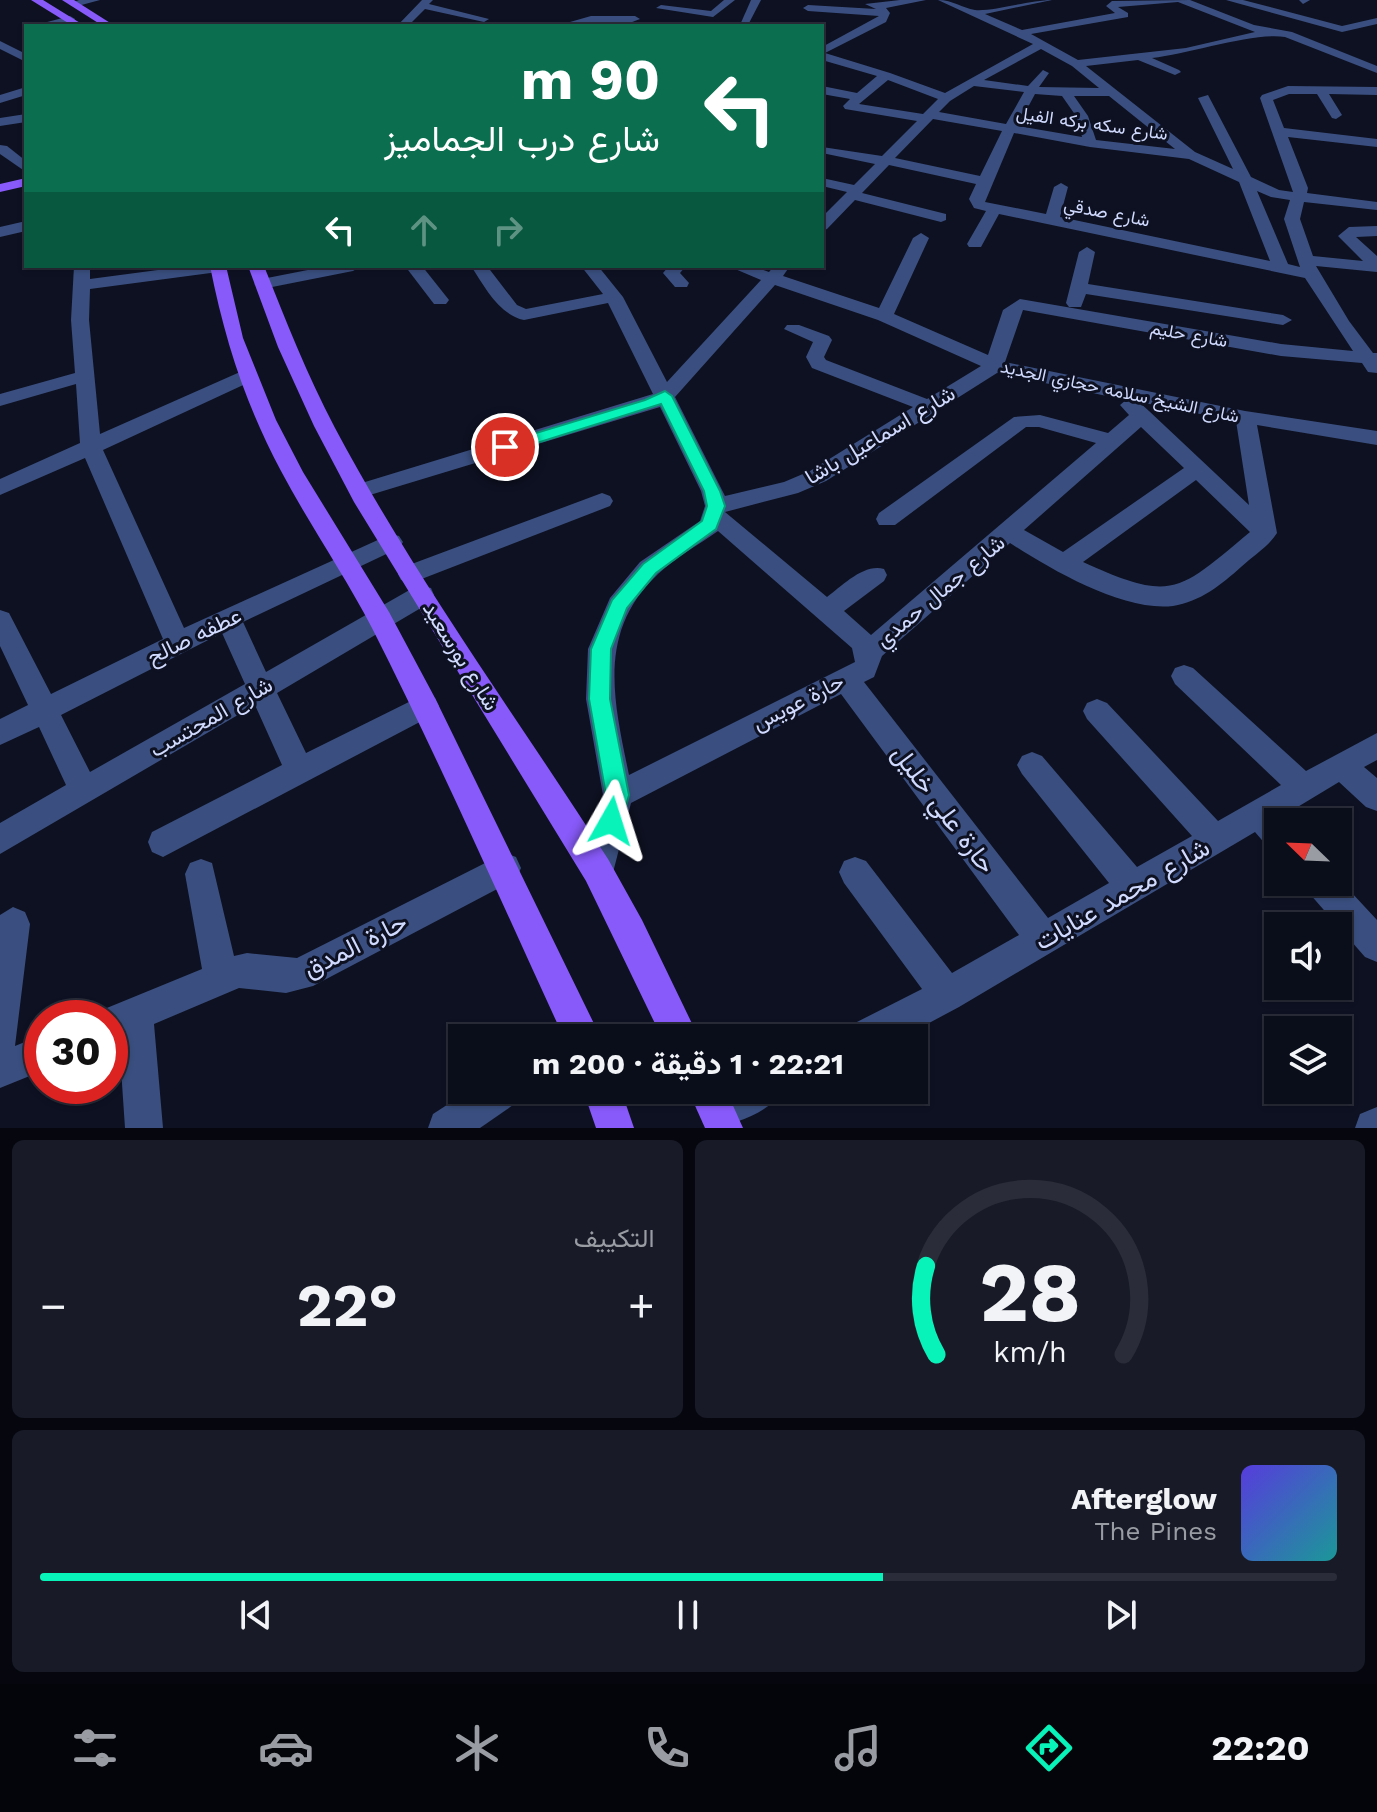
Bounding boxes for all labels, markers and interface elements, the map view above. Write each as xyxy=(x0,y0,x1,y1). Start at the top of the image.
text: 90 m xyxy=(521,47,660,113)
icon: left xyxy=(688,56,792,160)
street label: شارع سكه بركه الفيل xyxy=(1015,102,1169,146)
text: شارع درب الجماميز xyxy=(384,118,660,160)
street label: شارع صدقي xyxy=(1061,193,1152,236)
icon: left xyxy=(318,208,362,252)
icon: ahead xyxy=(402,208,446,252)
icon: right xyxy=(486,208,530,252)
street label: شارع حليم xyxy=(1148,317,1229,353)
street label: شارع الشيخ سلامه حجازي الجديد xyxy=(998,355,1241,431)
street label: شارع اسماعيل باشا xyxy=(801,380,960,491)
pin xyxy=(471,413,539,481)
icon: arrive xyxy=(483,425,527,469)
street label: شارع جمال حمدي xyxy=(870,530,1014,657)
street label: شارع بورسعيد xyxy=(416,597,504,716)
street label: عطفه صالح xyxy=(143,602,246,671)
street label: حارة عويس xyxy=(748,668,848,737)
street label: شارع المحتسب xyxy=(145,672,278,764)
street label: حارة علي خليل xyxy=(881,739,1002,883)
position arrow xyxy=(569,779,653,863)
north arrow xyxy=(1264,808,1352,896)
map controls xyxy=(1264,808,1352,1104)
street label: شارع محمد عنايات xyxy=(1029,832,1216,959)
street label: حارة المدق xyxy=(298,906,412,985)
button: sound xyxy=(1264,912,1352,1000)
speed limit sign: 30 xyxy=(24,1000,128,1104)
button: layers xyxy=(1264,1016,1352,1104)
text: 22:21 · 1 دقيقة · 200 m xyxy=(532,1046,844,1081)
text: التكييف xyxy=(574,1223,655,1253)
text: 28 xyxy=(979,1244,1081,1341)
text: 22° xyxy=(297,1270,398,1341)
text: − xyxy=(40,1280,67,1332)
text: + xyxy=(628,1280,654,1332)
text: km/h xyxy=(993,1335,1067,1369)
text: Afterglow xyxy=(1071,1481,1217,1516)
text: The Pines xyxy=(1094,1516,1217,1546)
icon: previous xyxy=(234,1593,278,1637)
icon: pause xyxy=(666,1593,710,1637)
icon: next xyxy=(1099,1593,1143,1637)
icon: filters xyxy=(67,1720,123,1776)
icon: car xyxy=(258,1720,314,1776)
icon: climate xyxy=(449,1720,505,1776)
icon: phone xyxy=(639,1720,695,1776)
icon: music xyxy=(830,1720,886,1776)
icon: directions xyxy=(1021,1720,1077,1776)
text: 22:20 xyxy=(1211,1727,1310,1769)

